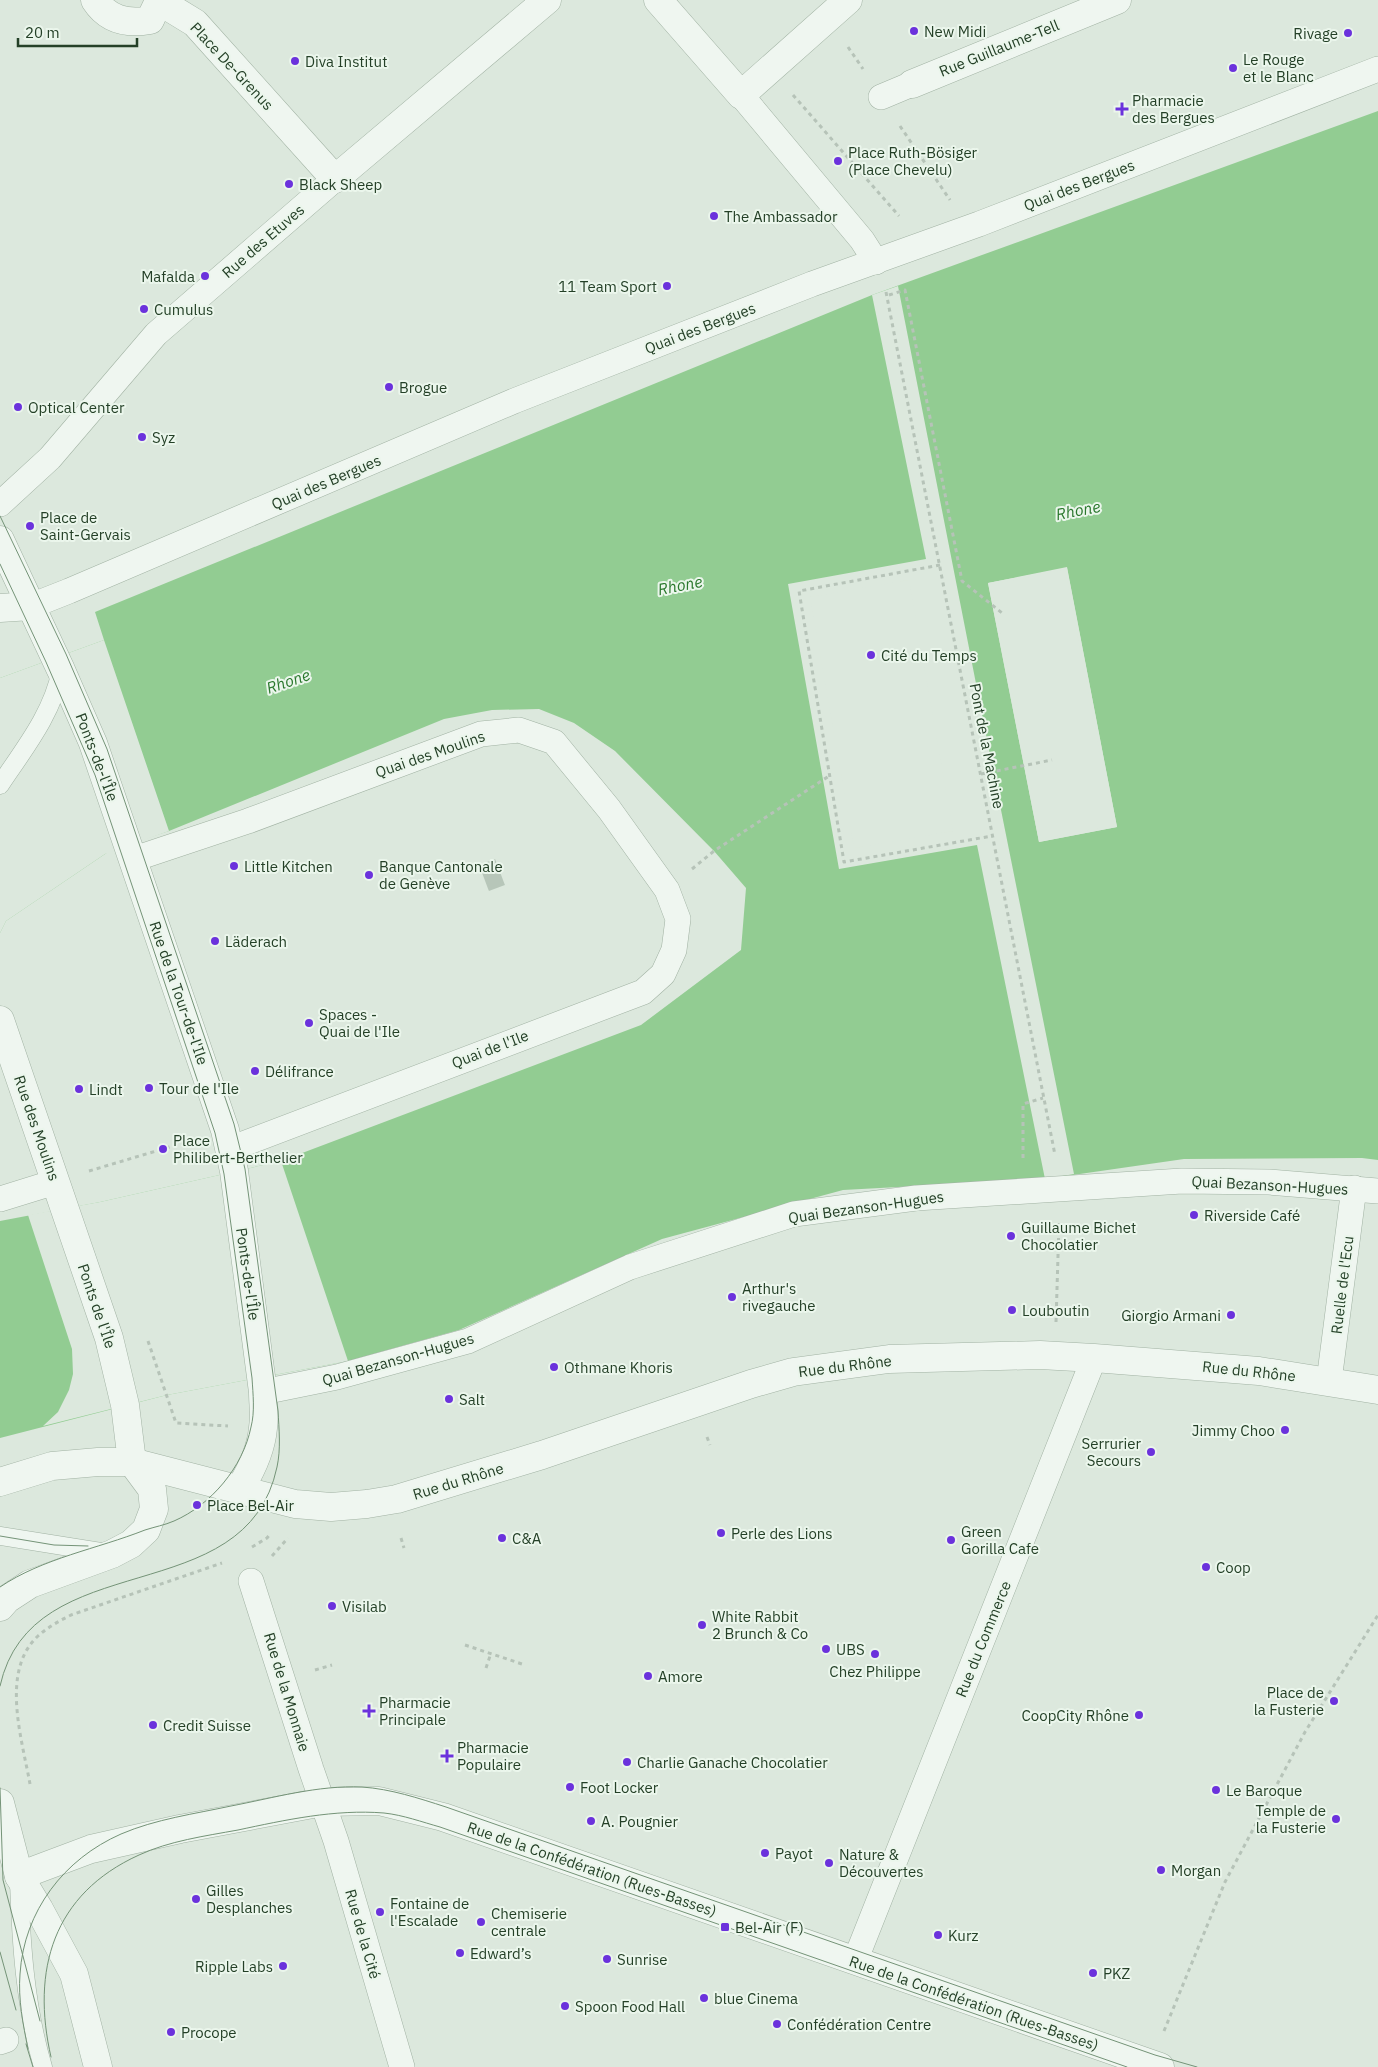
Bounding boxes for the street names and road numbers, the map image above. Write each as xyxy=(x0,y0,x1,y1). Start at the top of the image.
street label: Rue Guillaume-Tell xyxy=(936,15,1062,81)
street label: Place De-Grenus xyxy=(186,18,278,114)
street label: Quai des Bergues xyxy=(1021,155,1137,215)
street label: Rue des Etuves xyxy=(218,200,308,282)
street label: Quai des Bergues xyxy=(642,298,758,358)
street label: Quai des Bergues xyxy=(268,450,384,514)
street label: Pont de la Machine xyxy=(966,682,1008,810)
street label: Ponts-de-l'Île xyxy=(71,710,123,804)
street label: Quai des Moulins xyxy=(373,726,487,782)
street label: Rue de la Tour-de-l'Ile xyxy=(145,919,213,1067)
street label: Quai de l'Ile xyxy=(449,1026,531,1072)
street label: Rue des Moulins xyxy=(10,1073,64,1183)
street label: Quai Bezanson-Hugues xyxy=(1191,1171,1349,1199)
street label: Quai Bezanson-Hugues xyxy=(787,1187,945,1227)
street label: Ponts-de-l'Île xyxy=(232,1226,264,1322)
street label: Ruelle de l'Ecu xyxy=(1327,1235,1357,1335)
street label: Ponts de l'Île xyxy=(74,1261,120,1351)
street label: Quai Bezanson-Hugues xyxy=(320,1328,476,1390)
street label: Rue du Rhône xyxy=(797,1351,893,1381)
street label: Rue du Rhône xyxy=(1201,1357,1297,1385)
street label: Rue du Rhône xyxy=(410,1458,506,1504)
street label: Rue du Commerce xyxy=(951,1578,1015,1700)
street label: Rue de la Monnaie xyxy=(260,1630,314,1754)
street label: Rue de la Confédération (Rues-Basses) xyxy=(465,1817,719,1921)
street label: Rue de la Cité xyxy=(341,1887,385,1981)
street label: Rue de la Confédération (Rues-Basses) xyxy=(847,1951,1101,2055)

